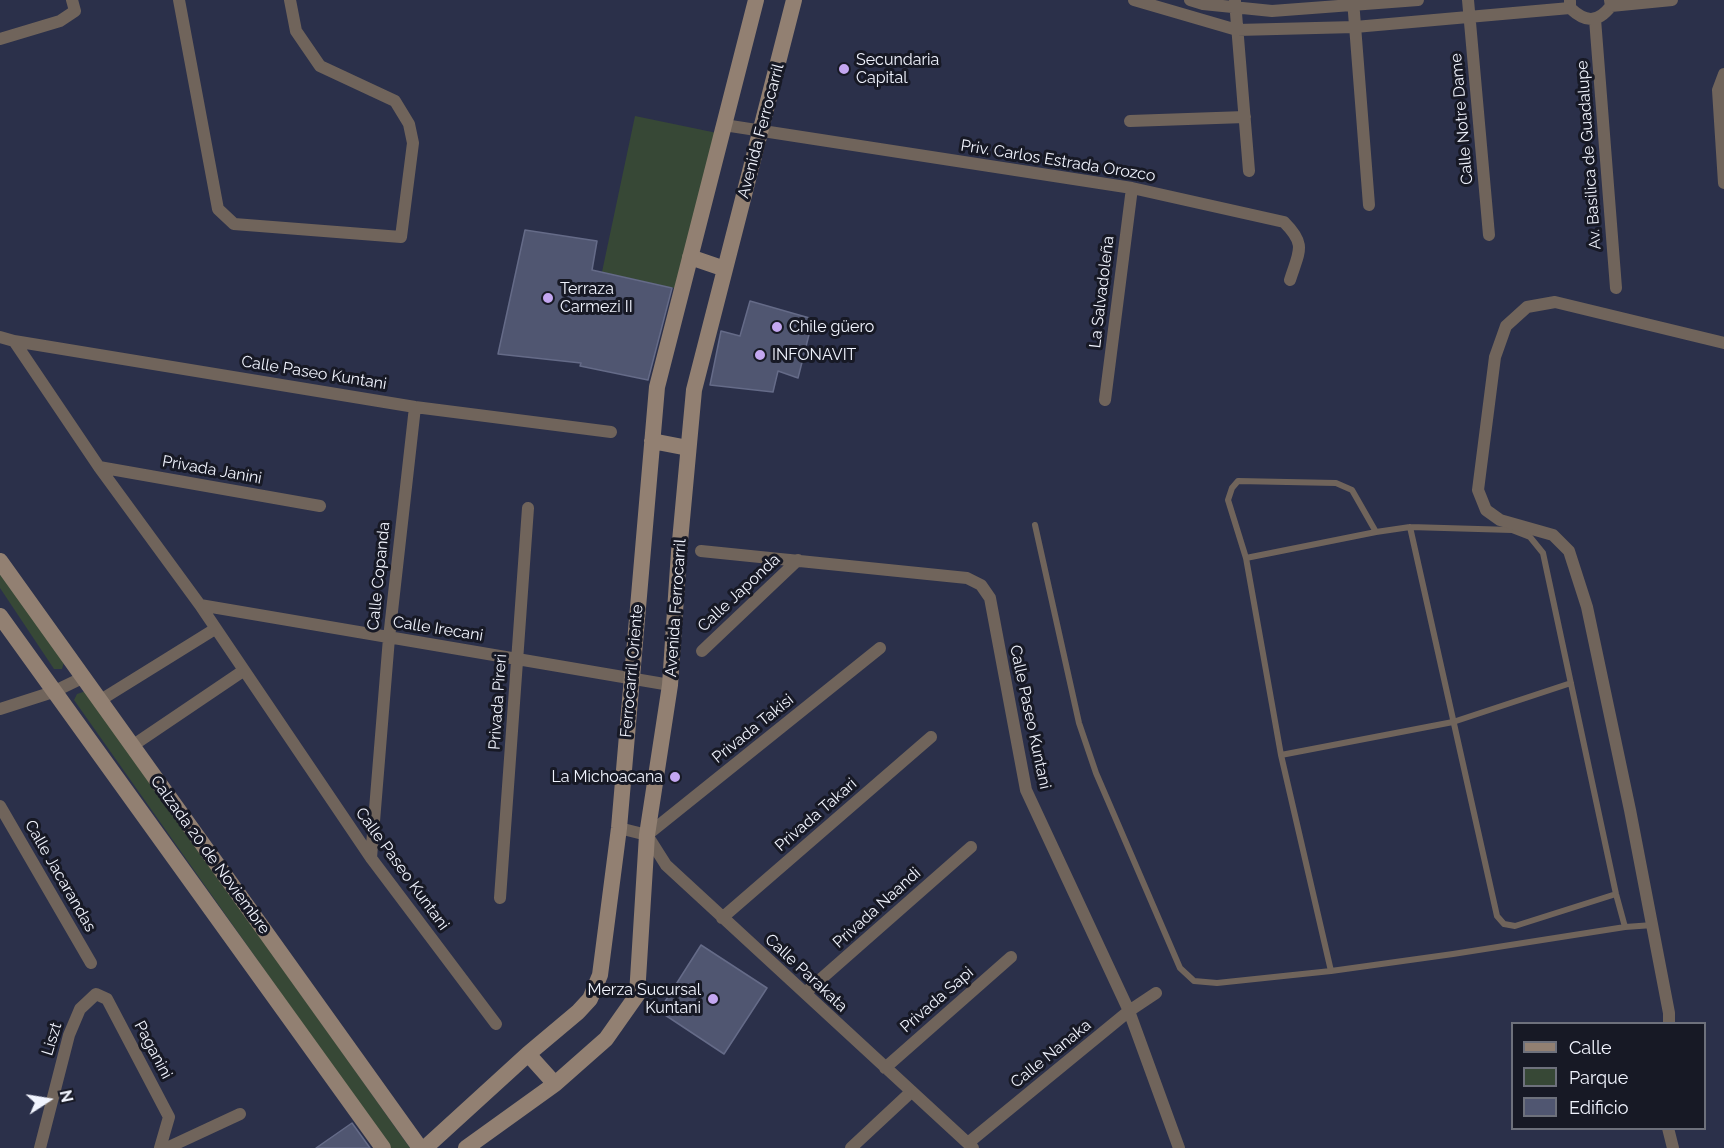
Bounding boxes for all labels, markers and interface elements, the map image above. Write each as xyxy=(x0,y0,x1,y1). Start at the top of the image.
place label: Secundaria Capital xyxy=(856,50,939,88)
street label: Calle Notre Dame xyxy=(1447,52,1477,186)
street label: Av. Basilica de Guadalupe xyxy=(1573,60,1605,250)
street label: Avenida Ferrocarril xyxy=(734,61,788,201)
marker: Secundaria Capital xyxy=(837,62,851,76)
street label: Priv. Carlos Estrada Orozco xyxy=(959,136,1157,186)
street label: La Salvadoleña xyxy=(1086,235,1118,349)
place label: Terraza Carmezi II xyxy=(560,279,633,317)
marker: Terraza Carmezi II xyxy=(541,291,555,305)
place label: Chile güero xyxy=(789,317,874,337)
marker: Chile güero xyxy=(770,320,784,334)
place label: INFONAVIT xyxy=(772,345,856,365)
marker: INFONAVIT xyxy=(753,348,767,362)
street label: Calle Paseo Kuntani xyxy=(240,352,388,394)
street label: Privada Janini xyxy=(161,452,263,488)
street label: Calle Copanda xyxy=(364,521,394,631)
street label: Avenida Ferrocarril xyxy=(662,538,690,678)
street label: Calle Japonda xyxy=(694,550,784,636)
street label: Ferrocarril Oriente xyxy=(617,604,647,738)
street label: Calle Irecani xyxy=(392,612,484,646)
street label: Calle Paseo Kuntani xyxy=(1005,643,1055,791)
street label: Privada Pireri xyxy=(485,653,511,751)
street label: Privada Takisi xyxy=(709,690,797,768)
place label: La Michoacana xyxy=(551,767,663,787)
marker: La Michoacana xyxy=(668,770,682,784)
street label: Calzada 20 de Noviembre xyxy=(146,772,274,938)
street label: Privada Takari xyxy=(771,774,861,856)
street label: Calle Paseo Kuntani xyxy=(351,804,453,934)
street label: Calle Jacarandas xyxy=(20,817,100,935)
street label: Privada Naandi xyxy=(829,864,925,952)
street label: Calle Parakata xyxy=(761,930,851,1016)
street label: Privada Sapi xyxy=(896,963,978,1037)
place label: Merza Sucursal Kuntani xyxy=(588,980,701,1018)
marker: Merza Sucursal Kuntani xyxy=(706,992,720,1006)
street label: Calle Nanaka xyxy=(1007,1016,1095,1092)
street label: Paganini xyxy=(130,1018,176,1082)
street label: Liszt xyxy=(38,1020,66,1058)
legend xyxy=(1511,1022,1706,1130)
text: Calle xyxy=(1569,1037,1612,1058)
text: Parque xyxy=(1569,1067,1628,1088)
north arrow xyxy=(18,1070,78,1130)
text: N xyxy=(56,1088,77,1104)
text: Edificio xyxy=(1569,1097,1628,1118)

